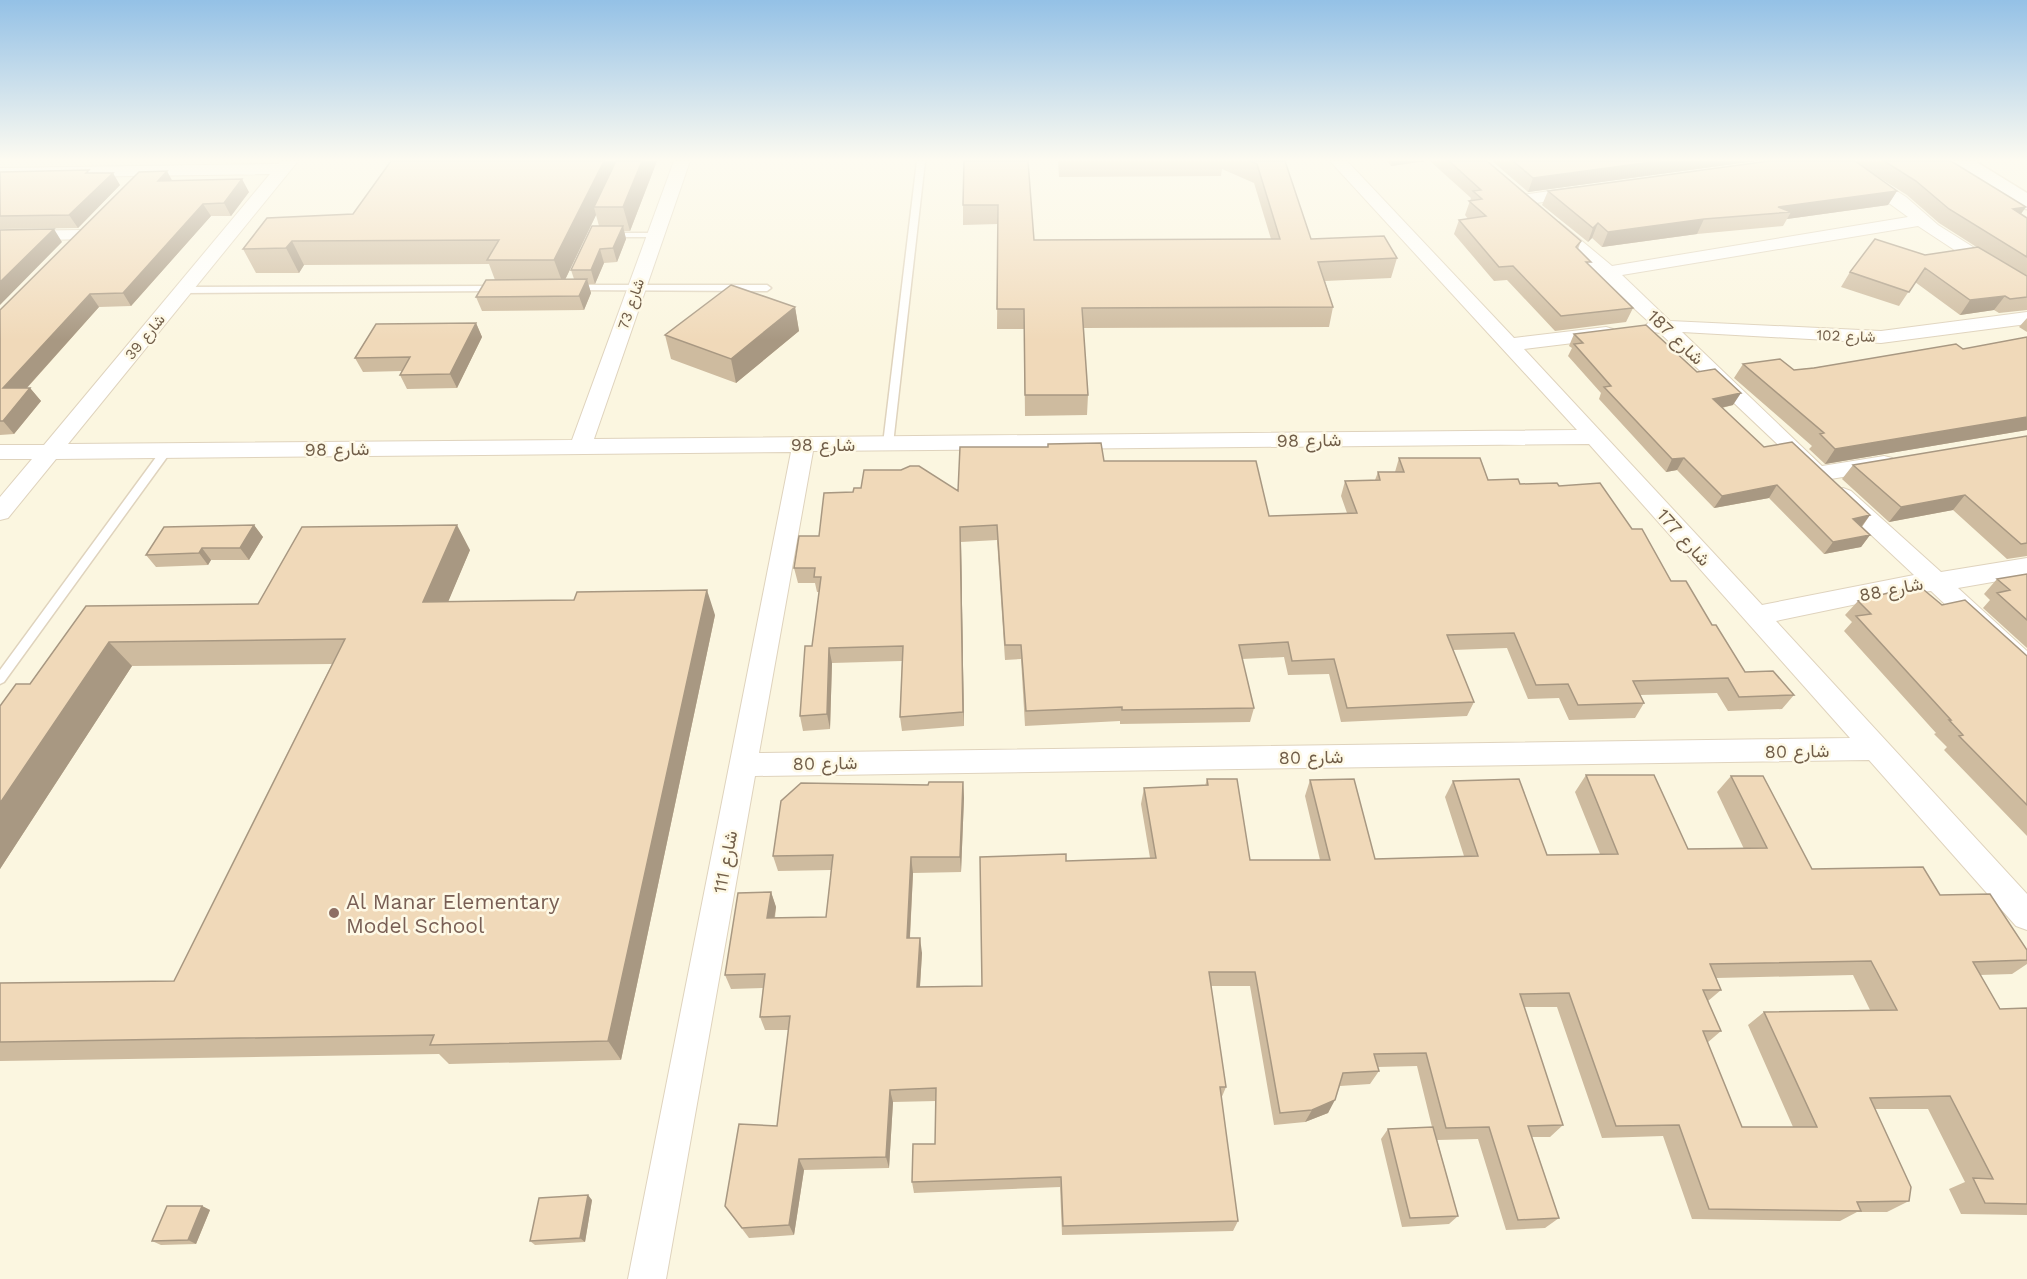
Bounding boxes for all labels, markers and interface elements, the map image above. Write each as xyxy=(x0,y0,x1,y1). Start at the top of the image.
street label: شارع 73 xyxy=(614,276,650,332)
street label: شارع 187 xyxy=(1642,305,1708,370)
street label: شارع 39 xyxy=(121,310,170,365)
street label: شارع 102 xyxy=(1816,326,1876,348)
street label: شارع 98 xyxy=(1277,429,1341,453)
street label: شارع 98 xyxy=(791,434,855,457)
street label: شارع 98 xyxy=(305,438,369,462)
street label: شارع 177 xyxy=(1651,504,1715,571)
street label: شارع 88 xyxy=(1857,573,1925,607)
street label: شارع 80 xyxy=(1765,740,1830,764)
street label: شارع 80 xyxy=(1279,746,1344,770)
street label: شارع 80 xyxy=(793,752,858,776)
street label: شارع 111 xyxy=(709,829,743,896)
place label: Al Manar Elementary Model School xyxy=(346,889,560,938)
marker: Al Manar Elementary Model School xyxy=(327,906,341,920)

